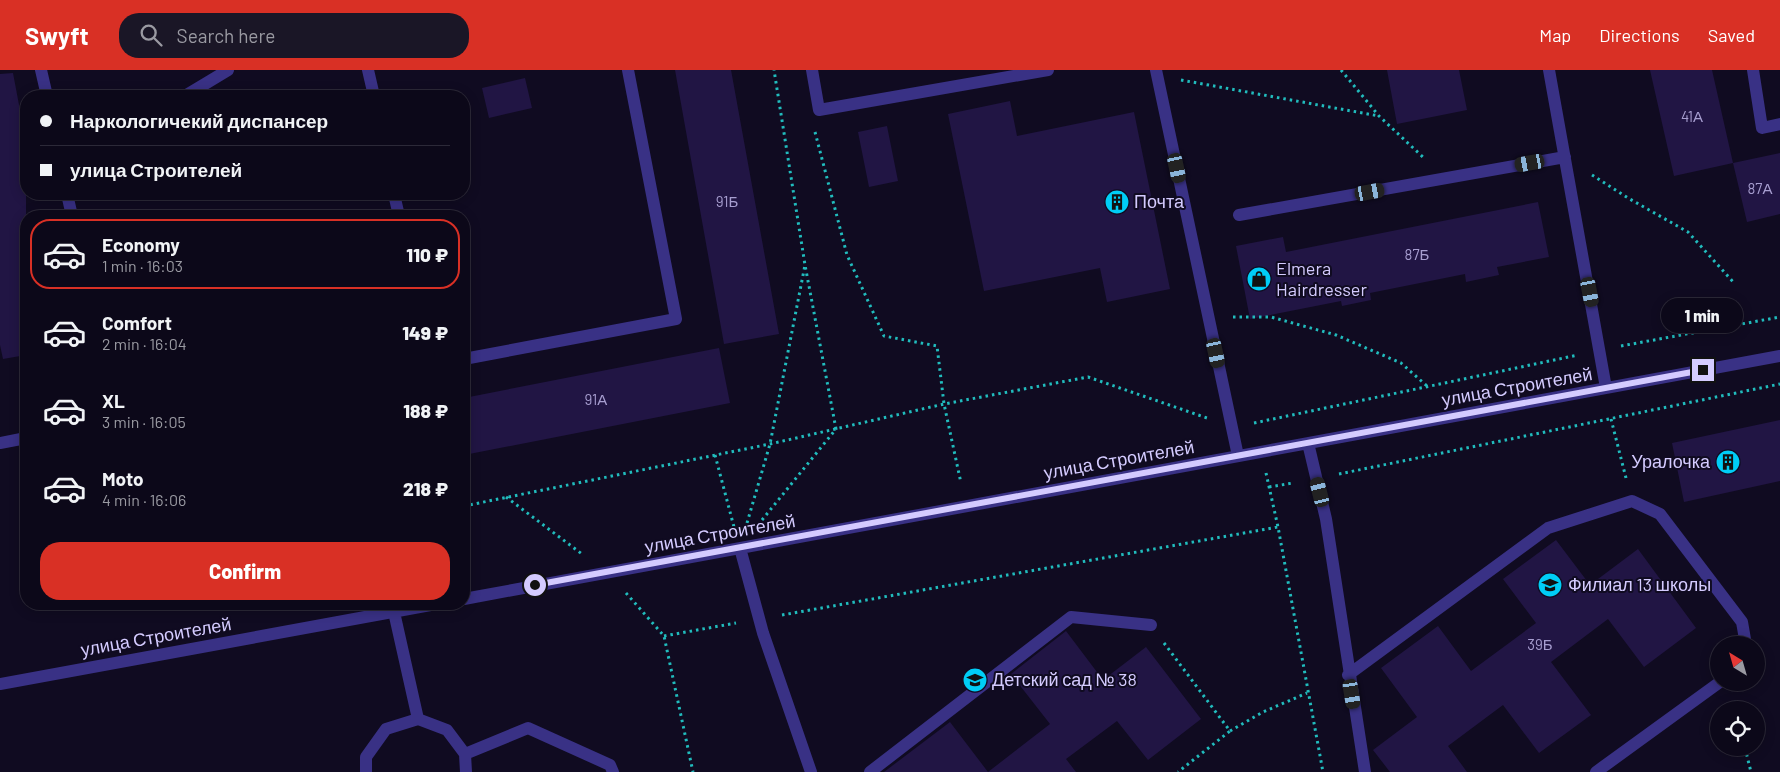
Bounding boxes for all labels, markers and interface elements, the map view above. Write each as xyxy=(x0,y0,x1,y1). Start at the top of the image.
search box xyxy=(119,13,469,58)
text: Swyft xyxy=(25,21,89,50)
icon: search xyxy=(137,21,165,49)
text: Search here xyxy=(177,24,275,47)
text: Map xyxy=(1539,24,1571,46)
text: Directions xyxy=(1599,24,1680,46)
text: Saved xyxy=(1708,24,1755,46)
house number: 41А xyxy=(1681,107,1703,125)
text: Наркологичекий диспансер xyxy=(70,109,328,132)
car xyxy=(1166,152,1187,184)
car xyxy=(1513,153,1546,173)
text: улица Строителей xyxy=(70,158,242,181)
house number: 87А xyxy=(1748,179,1772,197)
car xyxy=(1353,182,1386,202)
building icon: Почта xyxy=(1104,189,1130,215)
place label: Почта xyxy=(1134,190,1185,212)
house number: 91Б xyxy=(716,192,738,210)
icon: car xyxy=(42,232,87,277)
text: Economy xyxy=(102,233,180,256)
text: 110 ₽ xyxy=(406,243,448,266)
house number: 87Б xyxy=(1405,245,1430,263)
text: 1 min · 16:03 xyxy=(102,256,183,275)
place label: Elmera Hairdresser xyxy=(1276,257,1367,300)
shop icon: Elmera Hairdresser xyxy=(1246,266,1272,292)
car xyxy=(1579,276,1600,308)
callout: 1 min xyxy=(1662,298,1744,332)
text: 1 min xyxy=(1684,306,1720,325)
icon: car xyxy=(42,310,87,355)
text: Comfort xyxy=(102,311,172,334)
text: 149 ₽ xyxy=(402,321,448,344)
text: 2 min · 16:04 xyxy=(102,334,187,353)
car xyxy=(1205,337,1226,369)
route end xyxy=(1692,359,1714,381)
street label: улица Строителей xyxy=(1440,362,1594,410)
icon: car xyxy=(42,388,87,433)
text: XL xyxy=(102,389,125,412)
house number: 91А xyxy=(585,390,607,408)
text: 188 ₽ xyxy=(403,399,448,422)
text: 3 min · 16:05 xyxy=(102,412,186,431)
street label: улица Строителей xyxy=(1042,435,1196,483)
building icon: Уралочка xyxy=(1715,449,1741,475)
place label: Уралочка xyxy=(1631,450,1711,472)
icon: car xyxy=(42,466,87,511)
text: Moto xyxy=(102,467,144,490)
car xyxy=(1309,476,1330,508)
text: 218 ₽ xyxy=(403,477,448,500)
text: 4 min · 16:06 xyxy=(102,490,186,509)
street label: улица Строителей xyxy=(643,509,797,557)
button: Confirm xyxy=(40,542,450,600)
school or university icon: Филиал 13 школы xyxy=(1537,572,1563,598)
place label: Филиал 13 школы xyxy=(1568,573,1711,595)
route start xyxy=(524,574,546,596)
street label: улица Строителей xyxy=(79,612,233,660)
house number: 39Б xyxy=(1527,635,1553,653)
north arrow xyxy=(1710,636,1765,691)
map controls xyxy=(1710,636,1765,756)
school or university icon: Детский сад № 38 xyxy=(962,667,988,693)
place label: Детский сад № 38 xyxy=(992,668,1137,690)
car xyxy=(1342,678,1361,710)
button: locate xyxy=(1710,701,1765,756)

